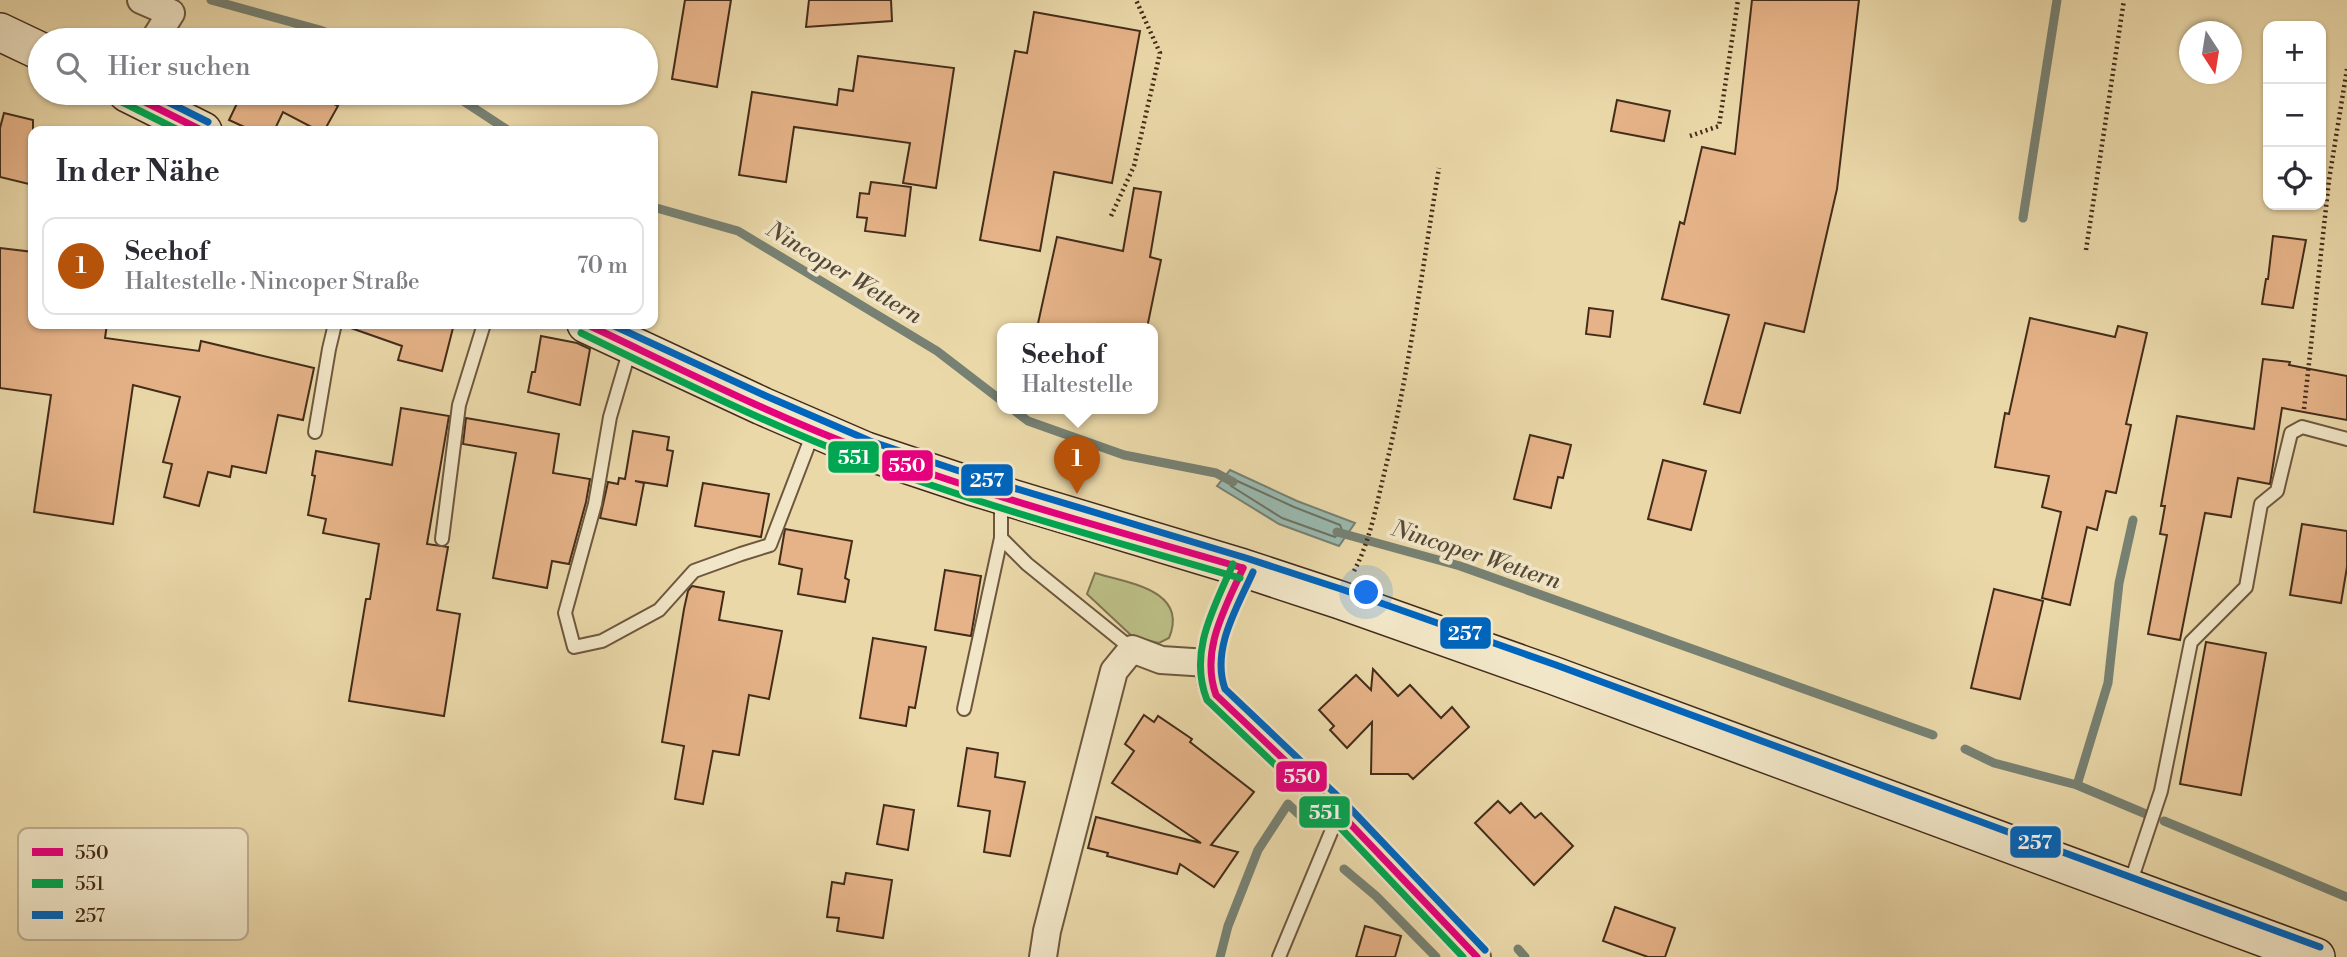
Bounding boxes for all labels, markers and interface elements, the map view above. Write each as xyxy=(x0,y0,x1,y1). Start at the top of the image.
north arrow xyxy=(2179,21,2242,84)
map controls xyxy=(2263,21,2326,210)
button: + xyxy=(2263,21,2326,84)
search box xyxy=(28,28,658,105)
icon: search xyxy=(52,48,90,86)
text: Hier suchen xyxy=(108,51,250,83)
button: − xyxy=(2263,84,2326,147)
button: locate xyxy=(2263,147,2326,210)
text: In der Nähe xyxy=(56,153,220,191)
water label: Nincoper Wettern xyxy=(760,215,928,331)
text: Seehof xyxy=(125,236,208,268)
text: 1 xyxy=(75,252,87,280)
text: 70 m xyxy=(577,252,628,280)
text: Haltestelle · Nincoper Straße xyxy=(125,268,420,296)
popup xyxy=(997,323,1158,414)
text: Seehof xyxy=(1022,339,1105,371)
text: Haltestelle xyxy=(1022,371,1133,399)
pin: 1 xyxy=(1054,436,1100,494)
line badge: 551 xyxy=(827,440,880,474)
text: 551 xyxy=(838,446,870,470)
line badge: 550 xyxy=(881,449,934,482)
text: 550 xyxy=(888,454,926,478)
line badge: 257 xyxy=(960,463,1014,497)
text: 257 xyxy=(970,469,1004,493)
water label: Nincoper Wettern xyxy=(1387,514,1565,596)
your location xyxy=(1349,575,1383,609)
line badge: 257 xyxy=(1439,616,1492,650)
text: 257 xyxy=(1448,622,1482,646)
line badge: 550 xyxy=(1275,760,1328,793)
text: 550 xyxy=(1283,765,1321,789)
line badge: 551 xyxy=(1298,795,1351,829)
text: 551 xyxy=(1309,801,1341,825)
line badge: 257 xyxy=(2009,825,2062,859)
legend xyxy=(18,828,248,940)
text: 257 xyxy=(2018,831,2052,855)
text: 550 xyxy=(75,841,109,865)
text: 551 xyxy=(75,872,104,896)
text: 257 xyxy=(75,904,106,928)

